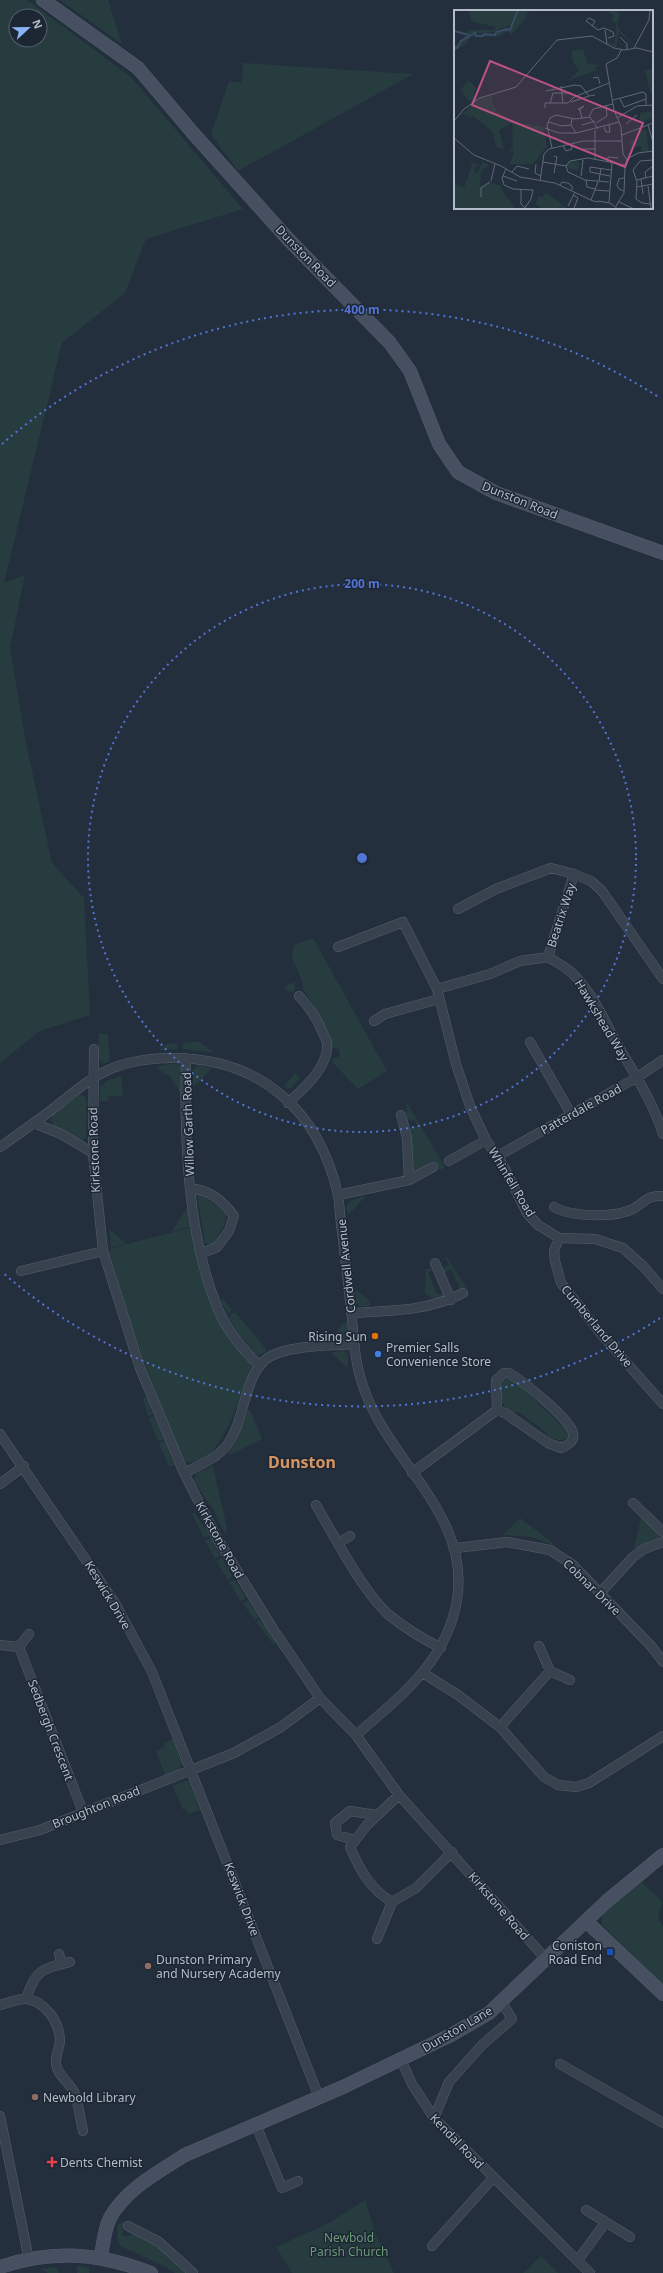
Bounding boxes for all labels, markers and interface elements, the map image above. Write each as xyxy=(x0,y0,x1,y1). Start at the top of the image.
north arrow xyxy=(8,8,48,48)
inset map xyxy=(454,10,653,209)
text: N xyxy=(29,17,46,31)
street label: Dunston Road xyxy=(272,221,340,291)
text: 400 m xyxy=(344,301,380,318)
street label: Dunston Road xyxy=(480,477,560,523)
text: 200 m xyxy=(344,575,380,592)
centre of rings xyxy=(355,851,369,865)
street label: Beatrix Way xyxy=(543,880,580,949)
street label: Hawkshead Way xyxy=(571,976,634,1065)
street label: Willow Garth Road xyxy=(178,1072,198,1176)
street label: Patterdale Road xyxy=(537,1080,625,1138)
street label: Kirkstone Road xyxy=(84,1107,104,1193)
street label: Whinfell Road xyxy=(485,1144,539,1220)
street label: Cordwell Avenue xyxy=(333,1218,359,1314)
street label: Cumberland Drive xyxy=(557,1281,637,1371)
place label: Rising Sun xyxy=(308,1328,367,1345)
marker: Rising Sun xyxy=(370,1331,380,1341)
place label: Premier Salls Convenience Store xyxy=(386,1339,491,1370)
marker: Premier Salls Convenience Store xyxy=(373,1349,383,1359)
district label: Dunston xyxy=(268,1451,336,1473)
street label: Kirkstone Road xyxy=(192,1499,248,1581)
street label: Cobnar Drive xyxy=(559,1555,625,1619)
street label: Keswick Drive xyxy=(81,1557,135,1633)
street label: Sedbergh Crescent xyxy=(24,1677,78,1783)
street label: Broughton Road xyxy=(50,1782,142,1832)
street label: Keswick Drive xyxy=(220,1860,264,1938)
street label: Kirkstone Road xyxy=(465,1868,533,1944)
place label: Coniston Road End xyxy=(549,1937,602,1968)
marker: Coniston Road End xyxy=(605,1947,615,1957)
place label: Dunston Primary and Nursery Academy xyxy=(156,1951,281,1982)
marker: Dunston Primary and Nursery Academy xyxy=(143,1961,153,1971)
street label: Dunston Lane xyxy=(419,2002,496,2056)
place label: Newbold Library xyxy=(43,2089,136,2106)
marker: Newbold Library xyxy=(30,2092,40,2102)
street label: Kendal Road xyxy=(426,2110,488,2172)
place label: Dents Chemist xyxy=(60,2154,143,2171)
marker: Dents Chemist xyxy=(47,2157,57,2167)
park label: Newbold Parish Church xyxy=(310,2229,388,2260)

